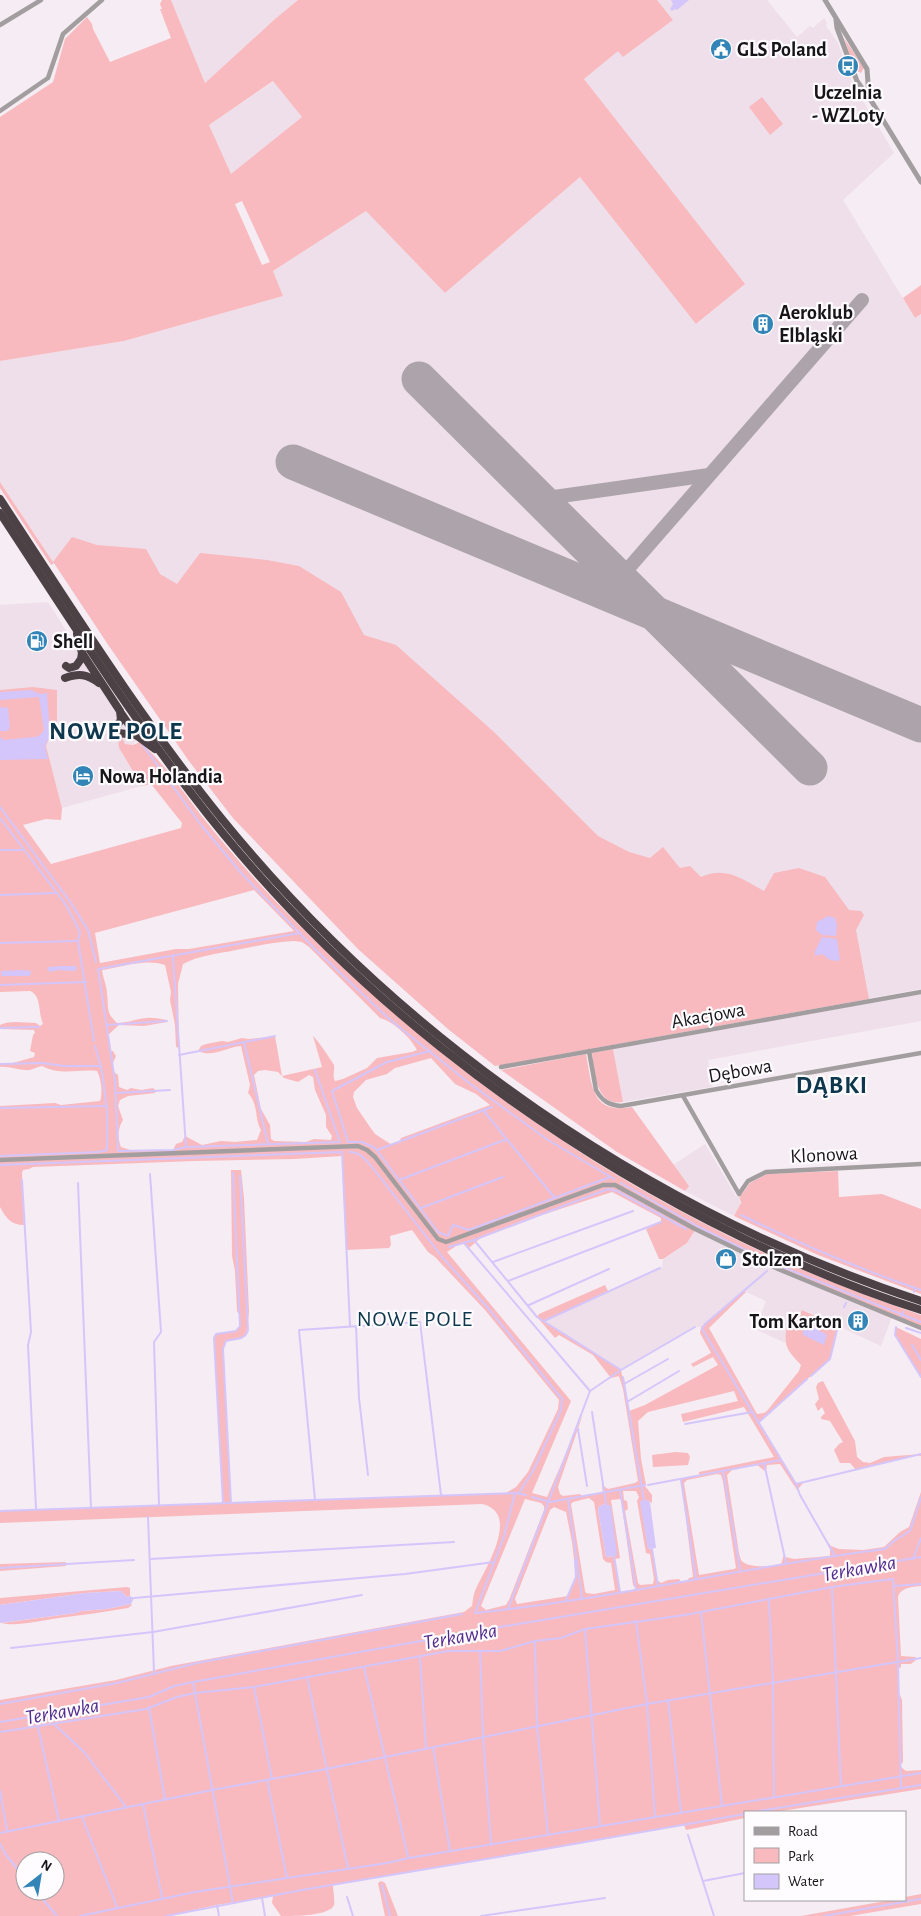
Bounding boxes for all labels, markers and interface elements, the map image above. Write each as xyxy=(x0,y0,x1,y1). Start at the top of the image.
public building icon: GLS Poland xyxy=(709,37,733,61)
place label: GLS Poland xyxy=(737,40,827,60)
bus stop icon: Uczelnia - WZLoty xyxy=(836,54,860,78)
place label: Uczelnia - WZLoty xyxy=(812,83,884,126)
place label: Aeroklub Elbląski xyxy=(779,303,853,346)
building icon: Aeroklub Elbląski xyxy=(751,312,775,336)
fuel station icon: Shell xyxy=(25,629,49,653)
place label: Shell xyxy=(53,632,93,652)
district label: NOWE POLE xyxy=(49,719,183,744)
hotel icon: Nowa Holandia xyxy=(71,764,95,788)
place label: Nowa Holandia xyxy=(99,767,223,787)
street label: Akacjowa xyxy=(670,1000,747,1032)
street label: Dębowa xyxy=(707,1056,774,1086)
district label: DĄBKI xyxy=(796,1073,868,1098)
street label: Klonowa xyxy=(790,1143,858,1167)
shop icon: Stolzen xyxy=(714,1247,738,1271)
place label: Stolzen xyxy=(742,1250,802,1270)
district label: NOWE POLE xyxy=(357,1308,473,1330)
building icon: Tom Karton xyxy=(846,1309,870,1333)
place label: Tom Karton xyxy=(749,1312,842,1332)
water label: Terkawka xyxy=(820,1552,898,1585)
water label: Terkawka xyxy=(421,1620,499,1653)
water label: Terkawka xyxy=(23,1695,101,1728)
legend xyxy=(744,1811,906,1901)
text: Road xyxy=(788,1824,818,1839)
text: Park xyxy=(788,1849,814,1864)
north arrow xyxy=(15,1851,65,1901)
text: N xyxy=(38,1857,54,1874)
text: Water xyxy=(788,1874,824,1889)

